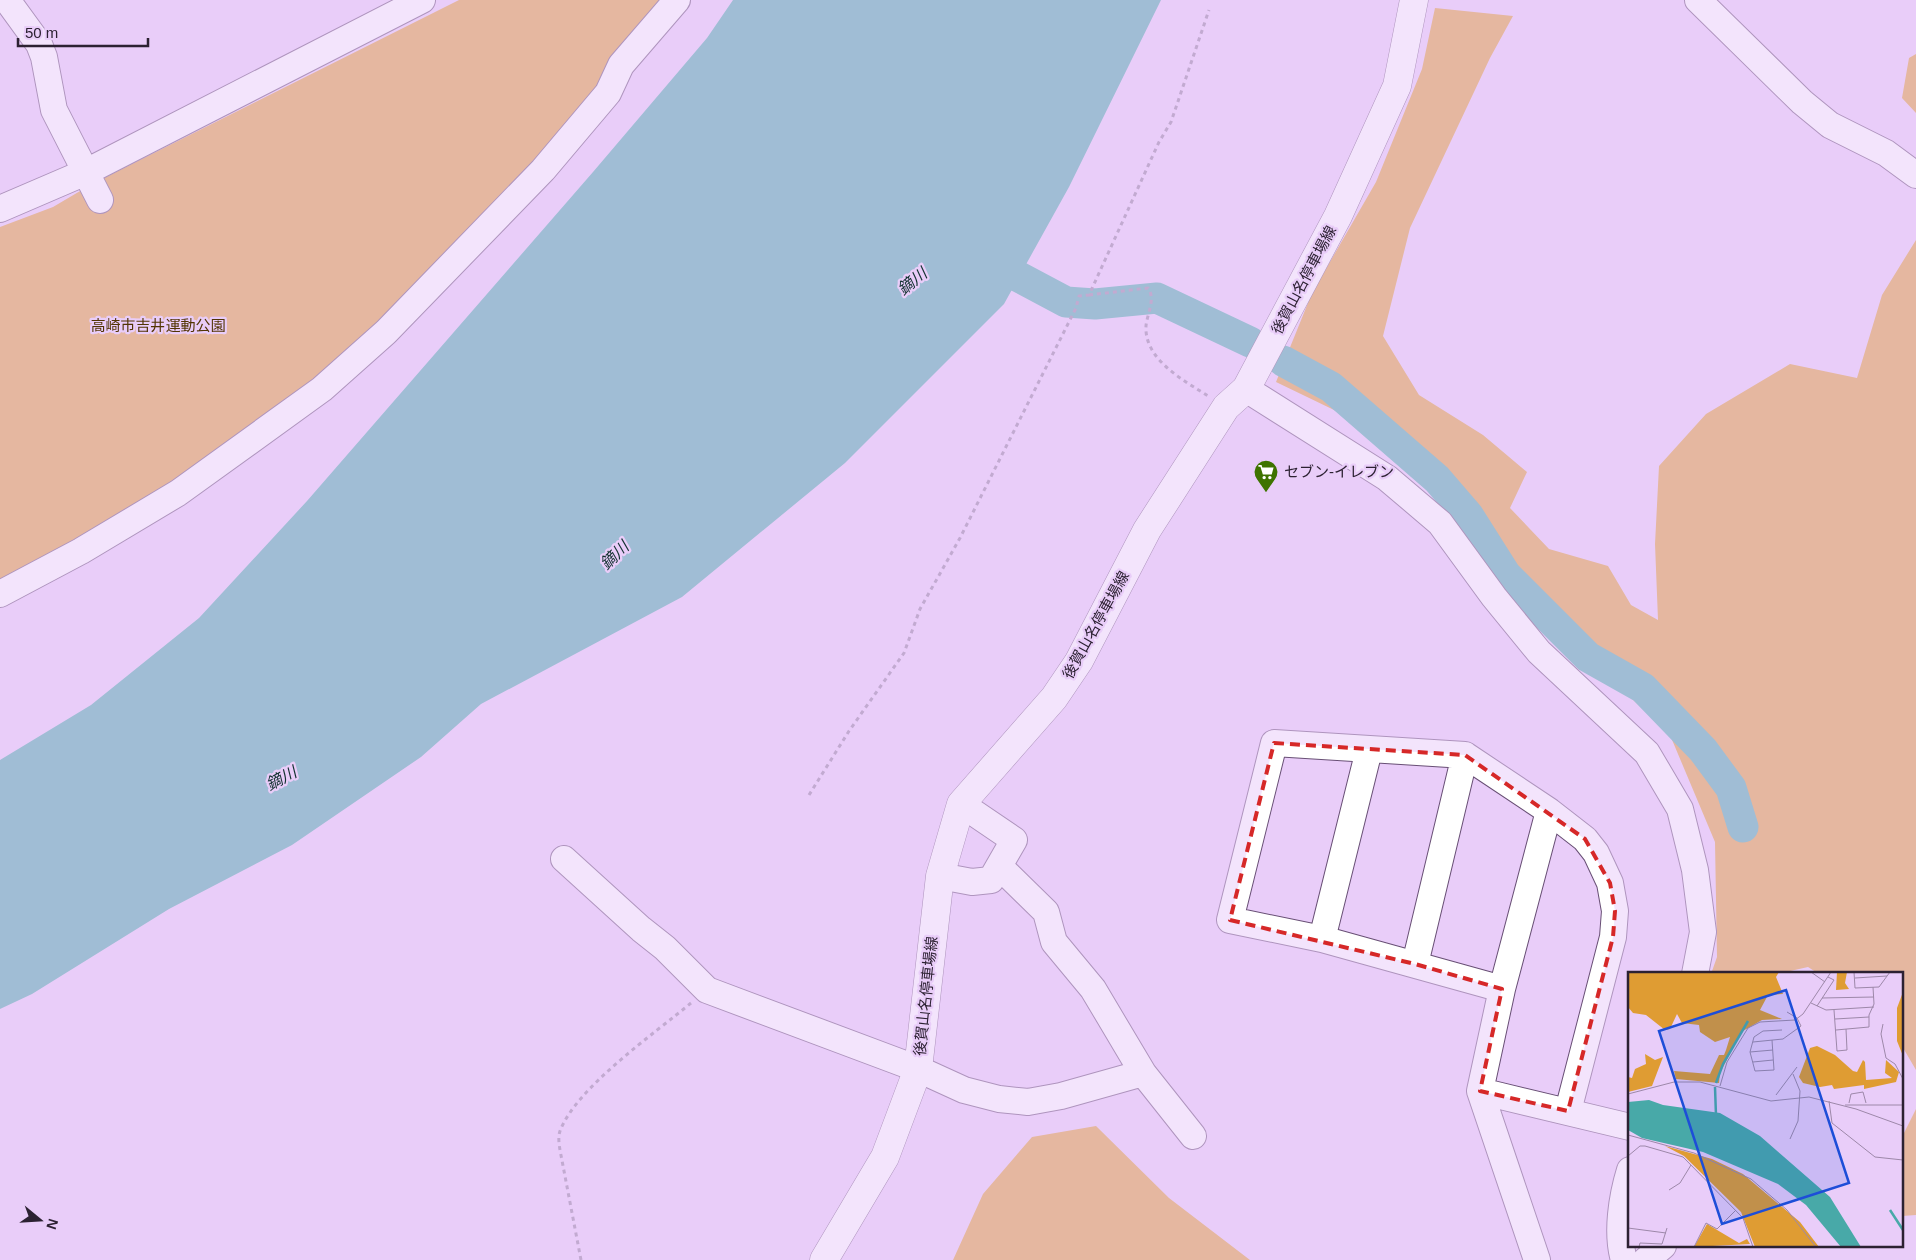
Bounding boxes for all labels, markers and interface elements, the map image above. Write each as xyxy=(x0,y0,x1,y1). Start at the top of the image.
scale bar xyxy=(18,15,148,47)
text: 50 m xyxy=(25,24,58,41)
street label: 後賀山名停車場線 xyxy=(1268,223,1339,337)
water label: 鏑川 xyxy=(895,263,932,298)
park label: 高崎市吉井運動公園 xyxy=(90,317,226,334)
supermarket icon: セブン-イレブン xyxy=(1253,459,1279,493)
place label: セブン-イレブン xyxy=(1284,463,1394,480)
water label: 鏑川 xyxy=(597,537,633,573)
street label: 後賀山名停車場線 xyxy=(1059,568,1132,681)
water label: 鏑川 xyxy=(263,762,301,793)
street label: 後賀山名停車場線 xyxy=(911,935,940,1057)
inset map xyxy=(1628,972,1904,1248)
north arrow xyxy=(15,1195,65,1245)
text: N xyxy=(43,1217,62,1231)

